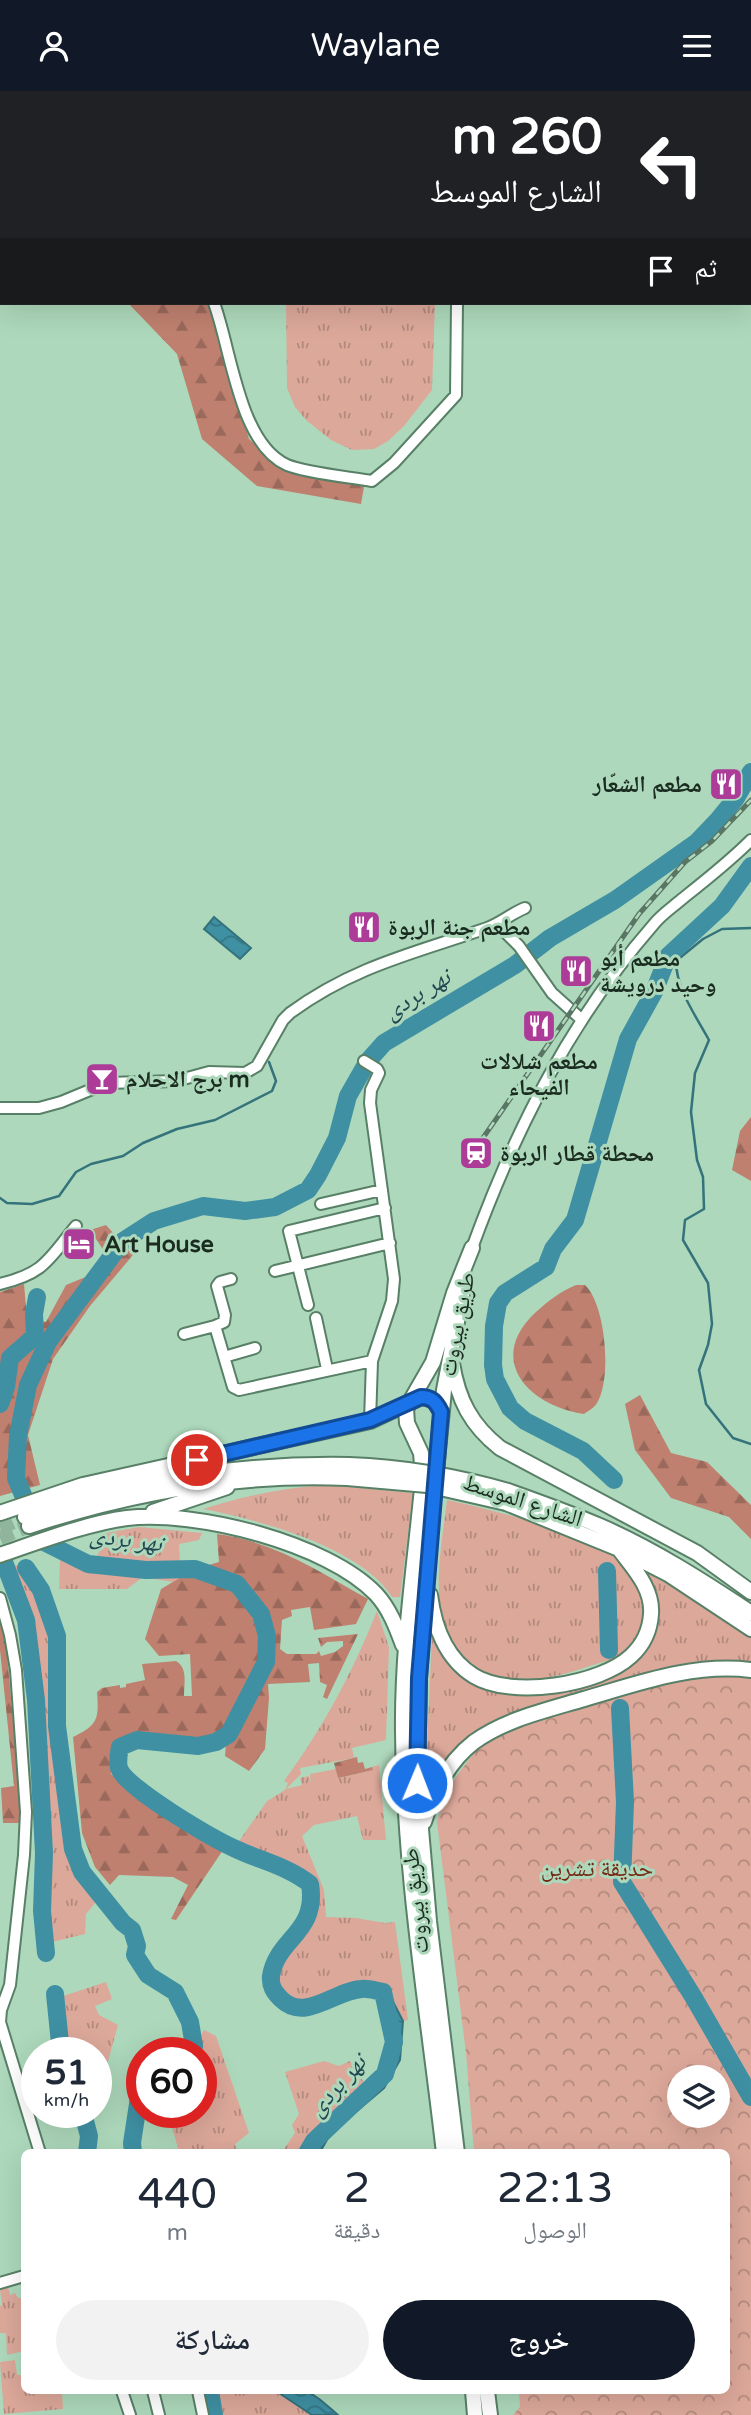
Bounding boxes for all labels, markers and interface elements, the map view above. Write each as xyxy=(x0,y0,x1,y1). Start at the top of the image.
icon: person xyxy=(35,27,73,65)
text: Waylane xyxy=(311,27,440,65)
icon: menu xyxy=(678,27,716,65)
text: 260 m xyxy=(452,108,602,167)
icon: left xyxy=(626,119,717,210)
text: الشارع الموسط xyxy=(430,173,602,211)
icon: arrive xyxy=(642,252,680,290)
text: ثم xyxy=(694,253,717,284)
restaurant icon: مطعم الشعّار xyxy=(707,765,745,803)
place label: مطعم الشعّار xyxy=(592,771,702,800)
restaurant icon: مطعم جنة الربوة xyxy=(345,908,383,946)
place label: مطعم جنة الربوة xyxy=(388,914,530,943)
place label: مطعم أبو وحيد درويشة xyxy=(600,943,717,999)
restaurant icon: مطعم أبو وحيد درويشة xyxy=(557,952,595,990)
water label: نهر بردى xyxy=(379,961,459,1026)
restaurant icon: مطعم شلالات الفيحاء xyxy=(520,1007,558,1045)
place label: مطعم شلالات الفيحاء xyxy=(480,1048,598,1102)
bar icon: برج الاحلام m xyxy=(83,1060,121,1098)
place label: برج الاحلام m xyxy=(126,1066,250,1095)
station icon: محطة قطار الربوة xyxy=(457,1134,495,1172)
place label: محطة قطار الربوة xyxy=(500,1140,654,1168)
hotel icon: Art House xyxy=(60,1225,98,1263)
place label: Art House xyxy=(104,1231,214,1259)
street label: طريق بيروت xyxy=(434,1270,482,1379)
pin xyxy=(167,1430,227,1490)
icon: arrive xyxy=(178,1441,216,1479)
street label: الشارع الموسط xyxy=(460,1469,586,1533)
water label: نهر بردى xyxy=(88,1521,168,1559)
position arrow xyxy=(380,1746,454,1820)
street label: طريق بيروت xyxy=(397,1847,435,1955)
park label: حديقة تشرين xyxy=(541,1855,653,1883)
speed limit sign: 60 xyxy=(126,2037,217,2128)
water label: نهر بردى xyxy=(302,2046,375,2122)
text: 51 xyxy=(45,2052,88,2094)
map controls xyxy=(667,2065,730,2128)
button: layers xyxy=(667,2065,730,2128)
text: km/h xyxy=(44,2089,89,2111)
text: 2 xyxy=(344,2163,370,2214)
text: 22:13 xyxy=(497,2163,613,2214)
text: 440 xyxy=(138,2169,217,2220)
text: دقيقة xyxy=(333,2217,380,2245)
text: الوصول xyxy=(523,2217,587,2245)
text: m xyxy=(167,2219,188,2247)
button: مشاركة xyxy=(56,2300,369,2380)
button: خروج xyxy=(383,2300,695,2380)

